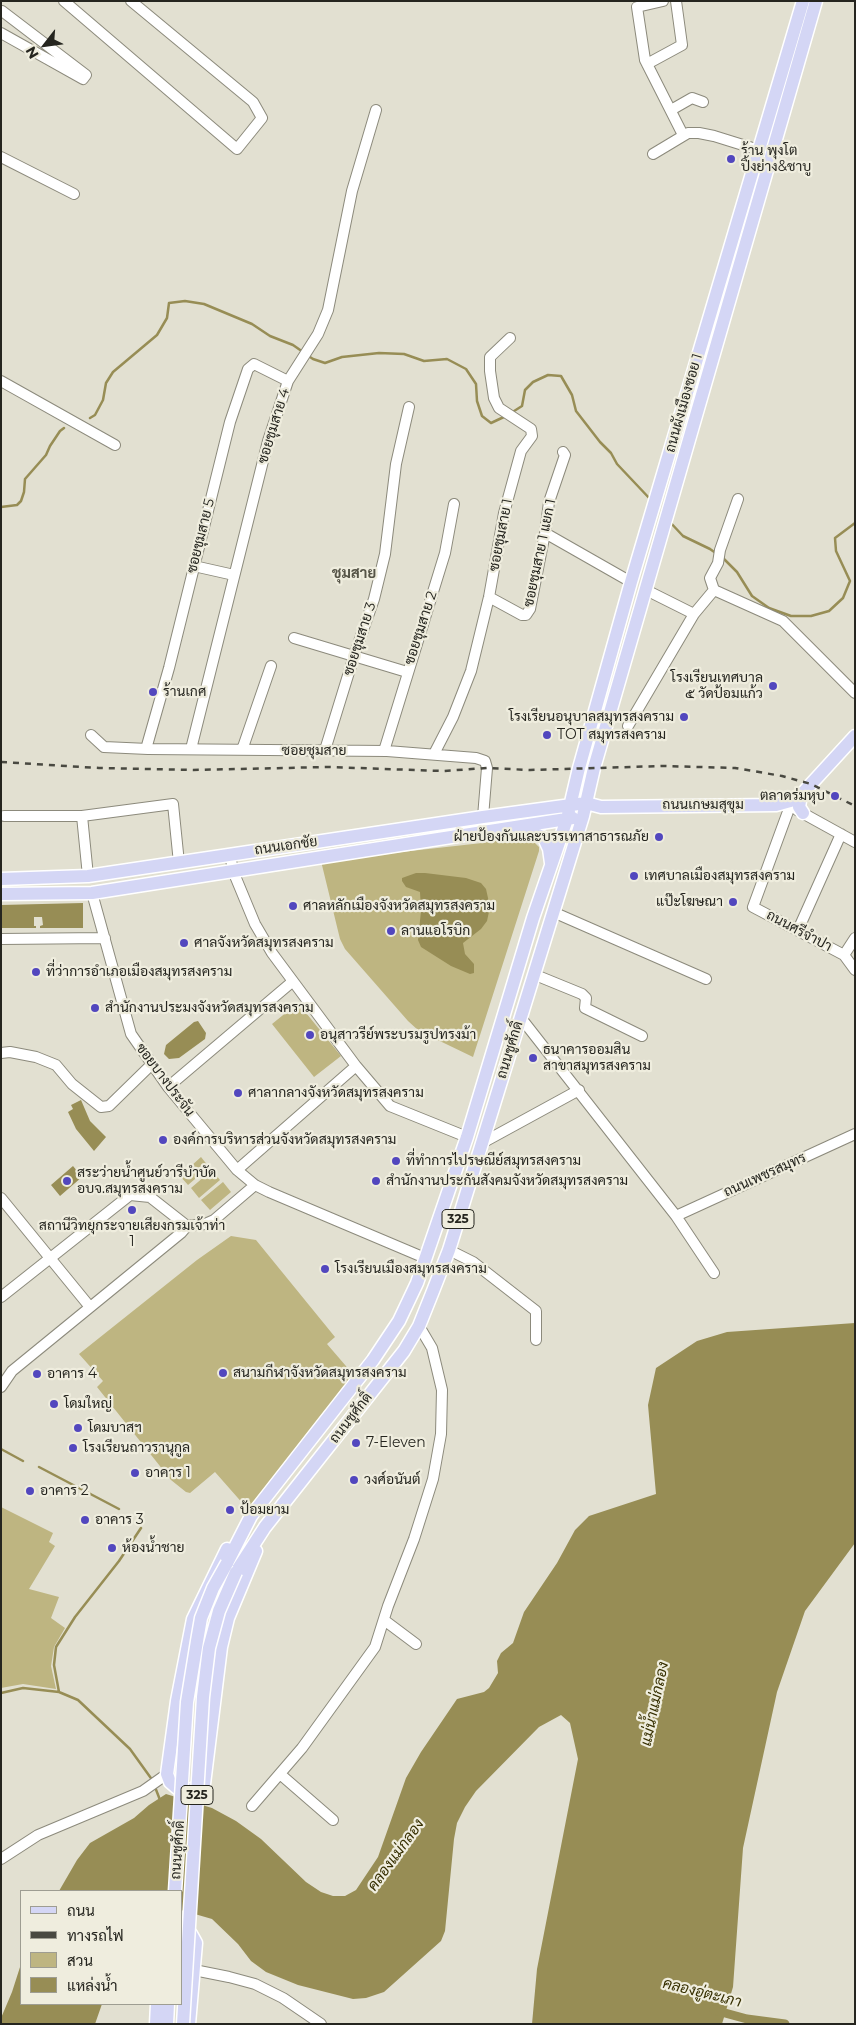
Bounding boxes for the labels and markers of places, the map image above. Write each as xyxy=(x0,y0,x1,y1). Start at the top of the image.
place label: ร้าน พุงโต ปิ้งย่าง&ชาบู xyxy=(741,143,811,176)
marker: ร้าน พุงโต ปิ้งย่าง&ชาบู xyxy=(725,153,737,165)
place label: โรงเรียนเทศบาล ๕ วัดป้อมแก้ว xyxy=(671,670,763,702)
marker: โรงเรียนเทศบาล ๕ วัดป้อมแก้ว xyxy=(767,680,779,692)
place label: ร้านเกศ xyxy=(163,684,206,700)
marker: ร้านเกศ xyxy=(147,686,159,698)
place label: โรงเรียนอนุบาลสมุทรสงคราม xyxy=(509,709,674,725)
marker: โรงเรียนอนุบาลสมุทรสงคราม xyxy=(678,711,690,723)
place label: TOT สมุทรสงคราม xyxy=(557,727,666,743)
marker: TOT สมุทรสงคราม xyxy=(541,729,553,741)
place label: ตลาดร่มหุบ xyxy=(760,788,825,804)
marker: ตลาดร่มหุบ xyxy=(829,790,841,802)
place label: ฝ่ายป้องกันและบรรเทาสาธารณภัย xyxy=(454,829,649,845)
marker: ฝ่ายป้องกันและบรรเทาสาธารณภัย xyxy=(653,831,665,843)
place label: เทศบาลเมืองสมุทรสงคราม xyxy=(644,868,795,884)
marker: เทศบาลเมืองสมุทรสงคราม xyxy=(628,870,640,882)
place label: แป๊ะโฆษณา xyxy=(656,894,723,910)
marker: แป๊ะโฆษณา xyxy=(727,896,739,908)
place label: ศาลหลักเมืองจังหวัดสมุทรสงคราม xyxy=(303,898,495,914)
marker: ศาลหลักเมืองจังหวัดสมุทรสงคราม xyxy=(287,900,299,912)
place label: ลานแอโรบิก xyxy=(401,923,470,939)
marker: ลานแอโรบิก xyxy=(385,925,397,937)
place label: ศาลจังหวัดสมุทรสงคราม xyxy=(194,935,334,951)
marker: ศาลจังหวัดสมุทรสงคราม xyxy=(178,937,190,949)
place label: ที่ว่าการอำเภอเมืองสมุทรสงคราม xyxy=(46,964,232,980)
marker: ที่ว่าการอำเภอเมืองสมุทรสงคราม xyxy=(30,966,42,978)
place label: สำนักงานประมงจังหวัดสมุทรสงคราม xyxy=(105,1000,314,1016)
marker: สำนักงานประมงจังหวัดสมุทรสงคราม xyxy=(89,1002,101,1014)
place label: อนุสาวรีย์พระบรมรูปทรงม้า xyxy=(320,1027,476,1043)
marker: อนุสาวรีย์พระบรมรูปทรงม้า xyxy=(304,1029,316,1041)
place label: ธนาคารออมสิน สาขาสมุทรสงคราม xyxy=(543,1042,651,1074)
marker: ธนาคารออมสิน สาขาสมุทรสงคราม xyxy=(527,1052,539,1064)
place label: ศาลากลางจังหวัดสมุทรสงคราม xyxy=(248,1085,424,1101)
marker: ศาลากลางจังหวัดสมุทรสงคราม xyxy=(232,1087,244,1099)
place label: องค์การบริหารส่วนจังหวัดสมุทรสงคราม xyxy=(173,1132,396,1148)
marker: องค์การบริหารส่วนจังหวัดสมุทรสงคราม xyxy=(157,1134,169,1146)
place label: ที่ทำการไปรษณีย์สมุทรสงคราม xyxy=(406,1153,581,1169)
marker: ที่ทำการไปรษณีย์สมุทรสงคราม xyxy=(390,1155,402,1167)
place label: สระว่ายน้ำศูนย์วารีบำบัด อบจ.สมุทรสงคราม xyxy=(77,1165,216,1198)
place label: สำนักงานประกันสังคมจังหวัดสมุทรสงคราม xyxy=(386,1173,628,1189)
marker: สระว่ายน้ำศูนย์วารีบำบัด อบจ.สมุทรสงคราม xyxy=(61,1175,73,1187)
marker: สำนักงานประกันสังคมจังหวัดสมุทรสงคราม xyxy=(370,1175,382,1187)
marker: สถานีวิทยุกระจายเสียงกรมเจ้าท่า 1 xyxy=(126,1204,138,1216)
place label: สถานีวิทยุกระจายเสียงกรมเจ้าท่า 1 xyxy=(39,1218,225,1250)
place label: โรงเรียนเมืองสมุทรสงคราม xyxy=(335,1261,487,1277)
marker: โรงเรียนเมืองสมุทรสงคราม xyxy=(319,1263,331,1275)
place label: สนามกีฬาจังหวัดสมุทรสงคราม xyxy=(233,1365,407,1381)
place label: อาคาร 4 xyxy=(47,1366,97,1382)
marker: สนามกีฬาจังหวัดสมุทรสงคราม xyxy=(217,1367,229,1379)
marker: อาคาร 4 xyxy=(31,1368,43,1380)
place label: โดมใหญ่ xyxy=(64,1396,112,1412)
marker: โดมใหญ่ xyxy=(48,1398,60,1410)
place label: โดมบาสฯ xyxy=(88,1420,142,1436)
marker: โดมบาสฯ xyxy=(72,1422,84,1434)
place label: 7-Eleven xyxy=(366,1435,426,1451)
marker: 7-Eleven xyxy=(350,1437,362,1449)
place label: โรงเรียนถาวรานุกูล xyxy=(83,1440,190,1456)
marker: โรงเรียนถาวรานุกูล xyxy=(67,1442,79,1454)
place label: อาคาร 1 xyxy=(145,1465,191,1481)
marker: อาคาร 1 xyxy=(129,1467,141,1479)
place label: วงศ์อนันต์ xyxy=(364,1472,421,1488)
marker: วงศ์อนันต์ xyxy=(348,1474,360,1486)
place label: อาคาร 2 xyxy=(40,1483,89,1499)
marker: อาคาร 2 xyxy=(24,1485,36,1497)
place label: ป้อมยาม xyxy=(240,1502,289,1518)
marker: ป้อมยาม xyxy=(224,1504,236,1516)
place label: อาคาร 3 xyxy=(95,1512,144,1528)
marker: อาคาร 3 xyxy=(79,1514,91,1526)
place label: ห้องน้ำชาย xyxy=(122,1540,184,1556)
marker: ห้องน้ำชาย xyxy=(106,1542,118,1554)

